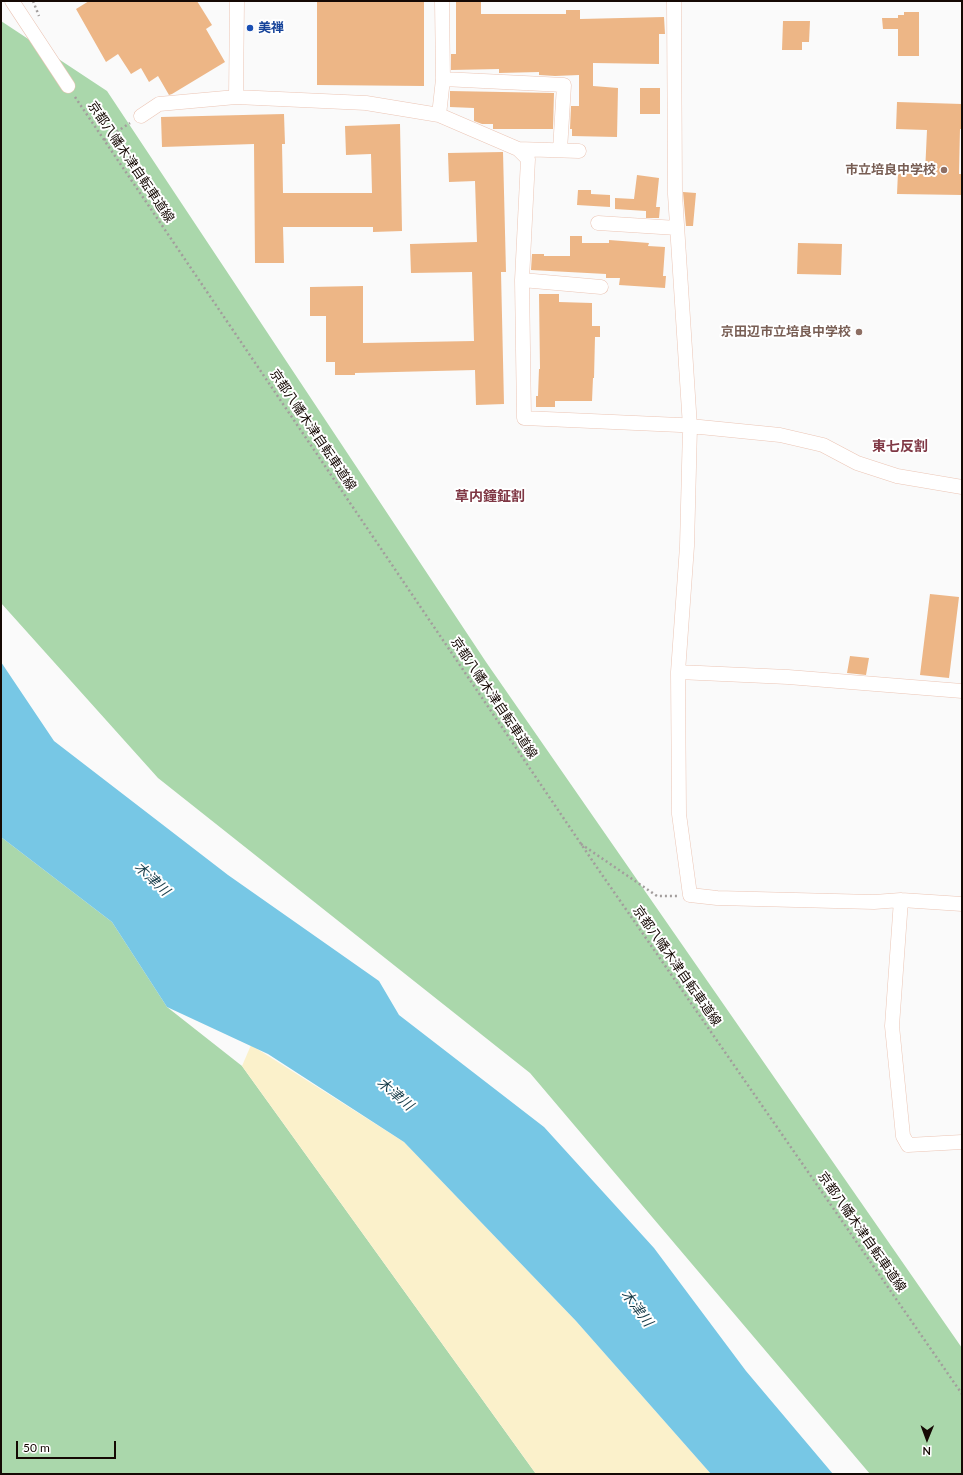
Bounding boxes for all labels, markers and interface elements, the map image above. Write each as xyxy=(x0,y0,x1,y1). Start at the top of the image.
place label: 美禅 xyxy=(258,20,284,36)
marker: 美禅 xyxy=(245,23,255,33)
street label: 京都八幡木津自転車道線 xyxy=(85,98,177,226)
place label: 市立培良中学校 xyxy=(845,162,936,178)
marker: 市立培良中学校 xyxy=(939,165,949,175)
place label: 京田辺市立培良中学校 xyxy=(721,324,851,340)
marker: 京田辺市立培良中学校 xyxy=(854,327,864,337)
street label: 京都八幡木津自転車道線 xyxy=(267,366,359,494)
district label: 東七反割 xyxy=(872,438,928,454)
district label: 草内鐘鉦割 xyxy=(455,488,525,504)
street label: 京都八幡木津自転車道線 xyxy=(448,634,540,762)
water label: 木津川 xyxy=(131,859,173,899)
street label: 京都八幡木津自転車道線 xyxy=(630,903,724,1029)
water label: 木津川 xyxy=(374,1074,416,1114)
street label: 京都八幡木津自転車道線 xyxy=(815,1169,909,1295)
water label: 木津川 xyxy=(618,1286,656,1330)
north arrow xyxy=(907,1419,947,1459)
scale bar xyxy=(18,1433,118,1459)
text: 50 m xyxy=(23,1440,50,1455)
text: N xyxy=(922,1445,931,1458)

